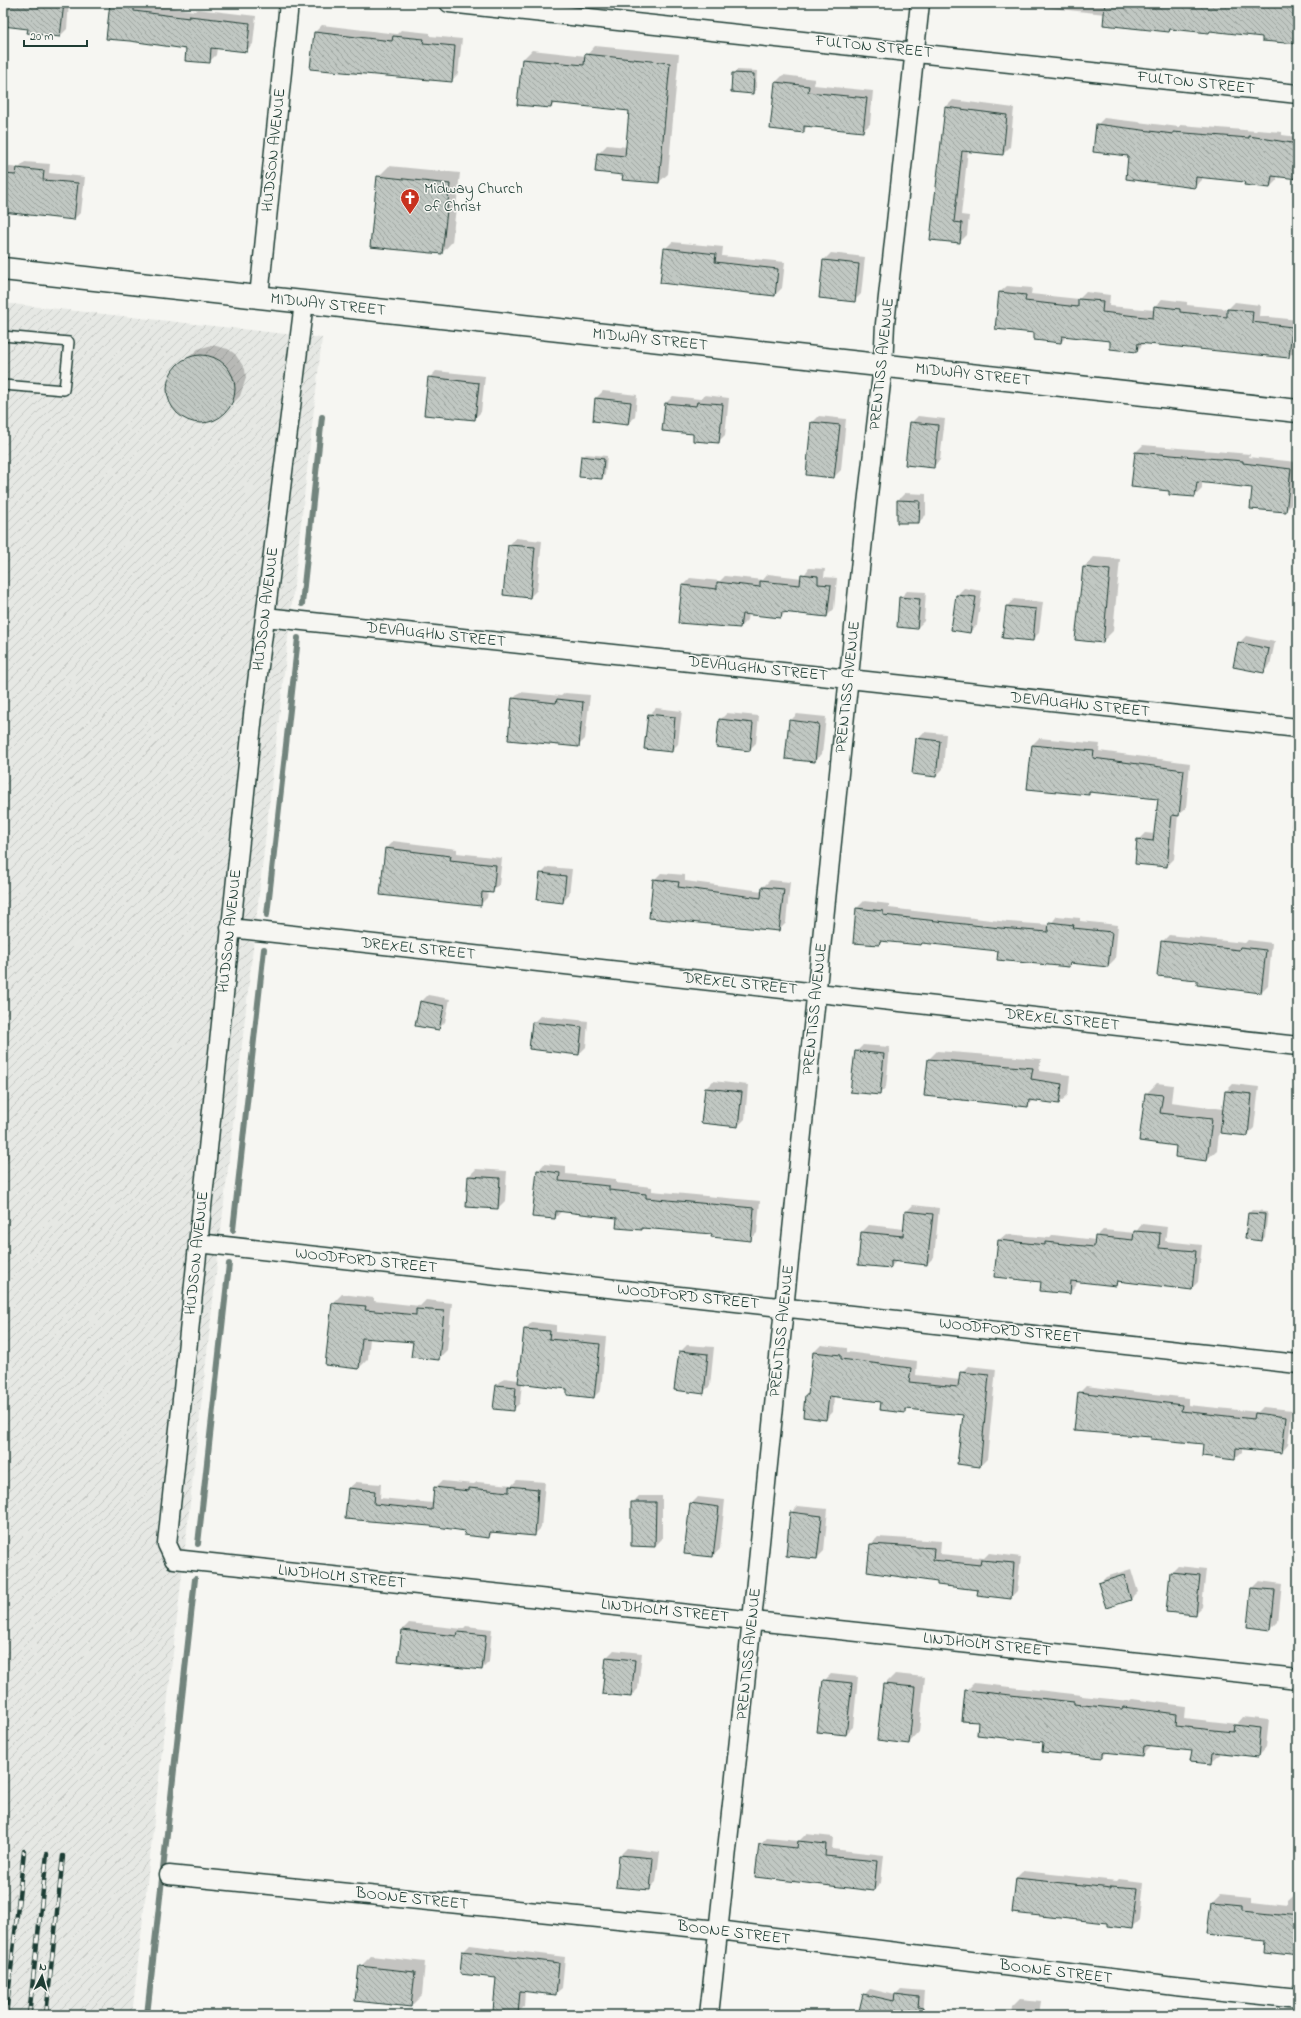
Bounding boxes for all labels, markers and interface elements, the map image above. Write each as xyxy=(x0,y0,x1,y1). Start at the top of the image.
scale bar xyxy=(24,22,87,48)
text: 20 m xyxy=(30,28,53,46)
street label: FULTON STREET xyxy=(813,29,934,65)
street label: FULTON STREET xyxy=(1135,65,1256,101)
street label: HUDSON AVENUE xyxy=(256,87,292,213)
place label: Midway Church of Christ xyxy=(424,177,523,219)
church icon: Midway Church of Christ xyxy=(399,187,421,215)
street label: MIDWAY STREET xyxy=(269,287,387,323)
street label: PRENTISS AVENUE xyxy=(863,297,901,431)
street label: MIDWAY STREET xyxy=(591,322,709,358)
street label: MIDWAY STREET xyxy=(914,357,1032,393)
street label: HUDSON AVENUE xyxy=(247,546,285,672)
street label: DEVAUGHN STREET xyxy=(364,616,507,654)
street label: PRENTISS AVENUE xyxy=(829,620,867,754)
street label: DEVAUGHN STREET xyxy=(686,650,829,688)
street label: DEVAUGHN STREET xyxy=(1008,686,1151,724)
street label: HUDSON AVENUE xyxy=(212,868,248,994)
street label: DREXEL STREET xyxy=(359,931,476,967)
street label: PRENTISS AVENUE xyxy=(796,942,834,1076)
street label: DREXEL STREET xyxy=(681,966,798,1002)
street label: DREXEL STREET xyxy=(1003,1002,1120,1038)
street label: HUDSON AVENUE xyxy=(179,1190,215,1316)
street label: WOODFORD STREET xyxy=(294,1242,438,1280)
street label: PRENTISS AVENUE xyxy=(763,1264,801,1398)
street label: WOODFORD STREET xyxy=(616,1278,760,1316)
street label: WOODFORD STREET xyxy=(938,1312,1082,1350)
street label: LINDHOLM STREET xyxy=(277,1558,407,1596)
street label: PRENTISS AVENUE xyxy=(730,1587,768,1721)
street label: LINDHOLM STREET xyxy=(600,1592,730,1630)
street label: LINDHOLM STREET xyxy=(922,1626,1052,1664)
street label: BOONE STREET xyxy=(353,1881,470,1917)
street label: BOONE STREET xyxy=(675,1914,792,1952)
street label: BOONE STREET xyxy=(997,1953,1114,1991)
north arrow xyxy=(22,1956,62,1996)
text: N xyxy=(38,1959,47,1975)

